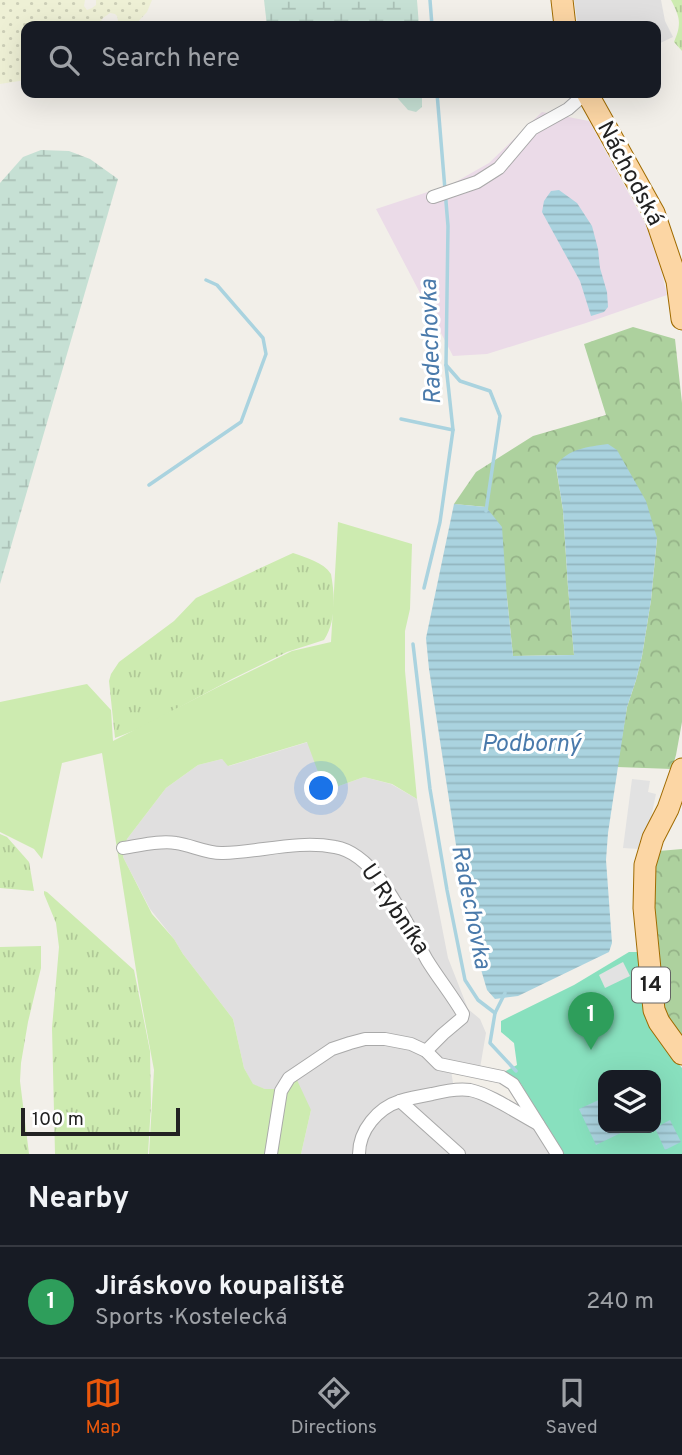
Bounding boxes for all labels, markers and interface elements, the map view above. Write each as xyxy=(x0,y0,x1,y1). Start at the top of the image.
search box xyxy=(21,21,661,98)
icon: search xyxy=(45,41,83,79)
text: Search here xyxy=(101,43,240,76)
street label: Náchodská xyxy=(589,117,669,231)
water label: Radechovka xyxy=(415,278,449,405)
water label: Podborný xyxy=(481,730,582,760)
your location xyxy=(304,771,338,805)
water label: Radechovka xyxy=(443,842,497,972)
street label: U Rybníka xyxy=(353,859,435,961)
road number: 14 xyxy=(632,968,670,1002)
pin: 1 xyxy=(568,992,614,1050)
map controls xyxy=(598,1070,661,1133)
button: layers xyxy=(598,1070,661,1133)
scale bar xyxy=(21,1105,180,1137)
text: 100 m xyxy=(32,1108,84,1132)
text: Nearby xyxy=(28,1181,129,1218)
text: Jiráskovo koupaliště xyxy=(95,1271,345,1304)
text: 1 xyxy=(46,1288,56,1317)
text: 240 m xyxy=(586,1288,654,1317)
text: Sports · Kostelecká xyxy=(95,1304,287,1333)
tab: Map xyxy=(84,1374,122,1440)
tab: Directions xyxy=(291,1374,377,1440)
tab: Saved xyxy=(546,1374,598,1440)

